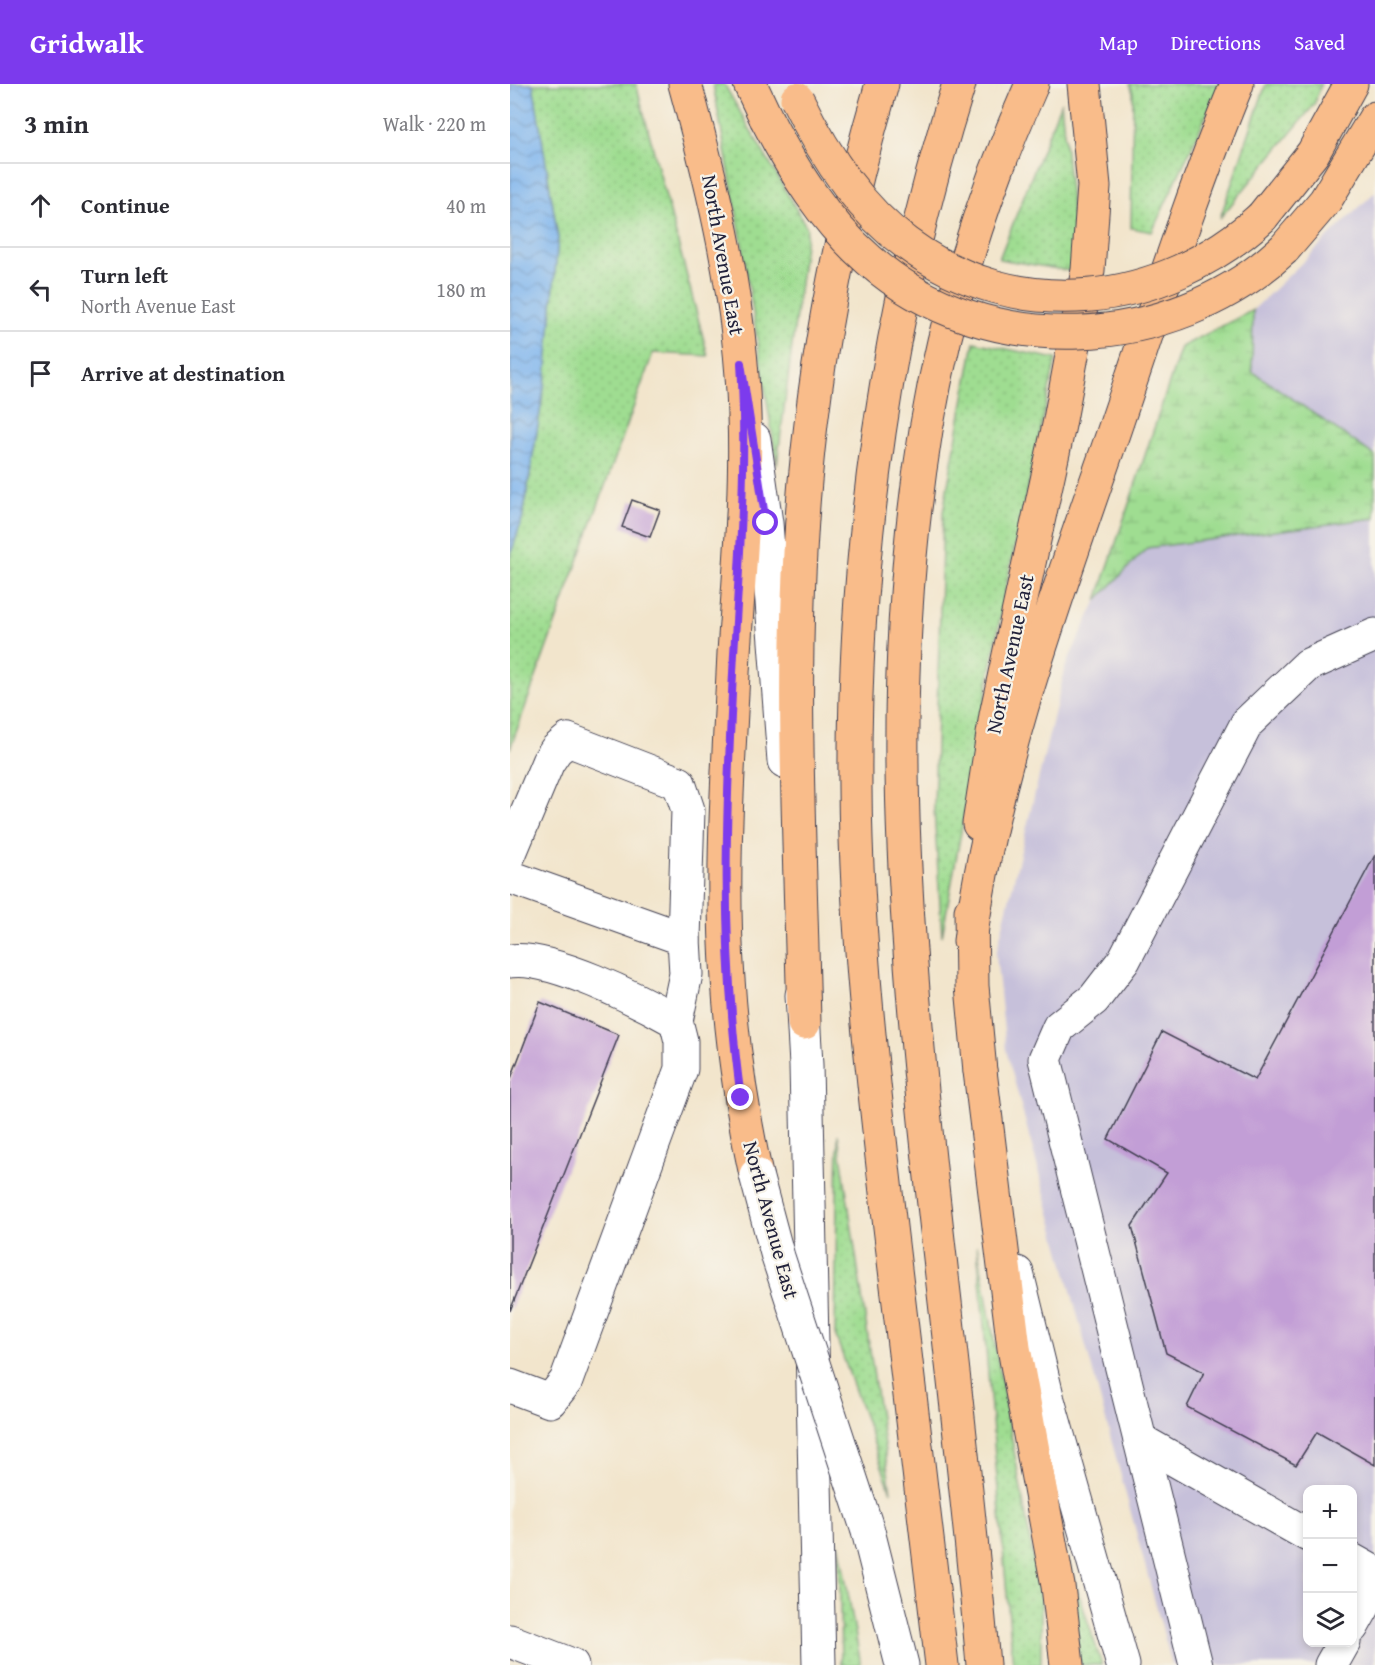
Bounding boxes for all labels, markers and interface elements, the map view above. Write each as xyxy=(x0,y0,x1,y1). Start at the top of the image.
text: Gridwalk xyxy=(30,22,143,63)
text: Map xyxy=(1099,27,1138,58)
text: Directions xyxy=(1171,27,1261,58)
text: Saved xyxy=(1294,27,1345,58)
text: 3 min xyxy=(24,104,89,143)
text: Walk · 220 m xyxy=(383,109,486,138)
street label: North Avenue East xyxy=(694,172,753,338)
icon: ahead xyxy=(24,189,57,222)
text: Continue xyxy=(81,189,170,221)
text: 40 m xyxy=(446,191,486,220)
text: Turn left xyxy=(81,259,168,291)
icon: left xyxy=(24,273,57,306)
text: 180 m xyxy=(436,275,486,304)
text: North Avenue East xyxy=(81,291,236,320)
icon: arrive xyxy=(24,357,57,390)
text: Arrive at destination xyxy=(81,357,285,389)
route start xyxy=(752,509,778,535)
street label: North Avenue East xyxy=(977,571,1042,737)
route end xyxy=(727,1084,753,1110)
street label: North Avenue East xyxy=(735,1137,808,1303)
map controls xyxy=(1303,1485,1357,1647)
button: + xyxy=(1303,1485,1357,1539)
button: − xyxy=(1303,1539,1357,1593)
button: layers xyxy=(1303,1593,1357,1647)

